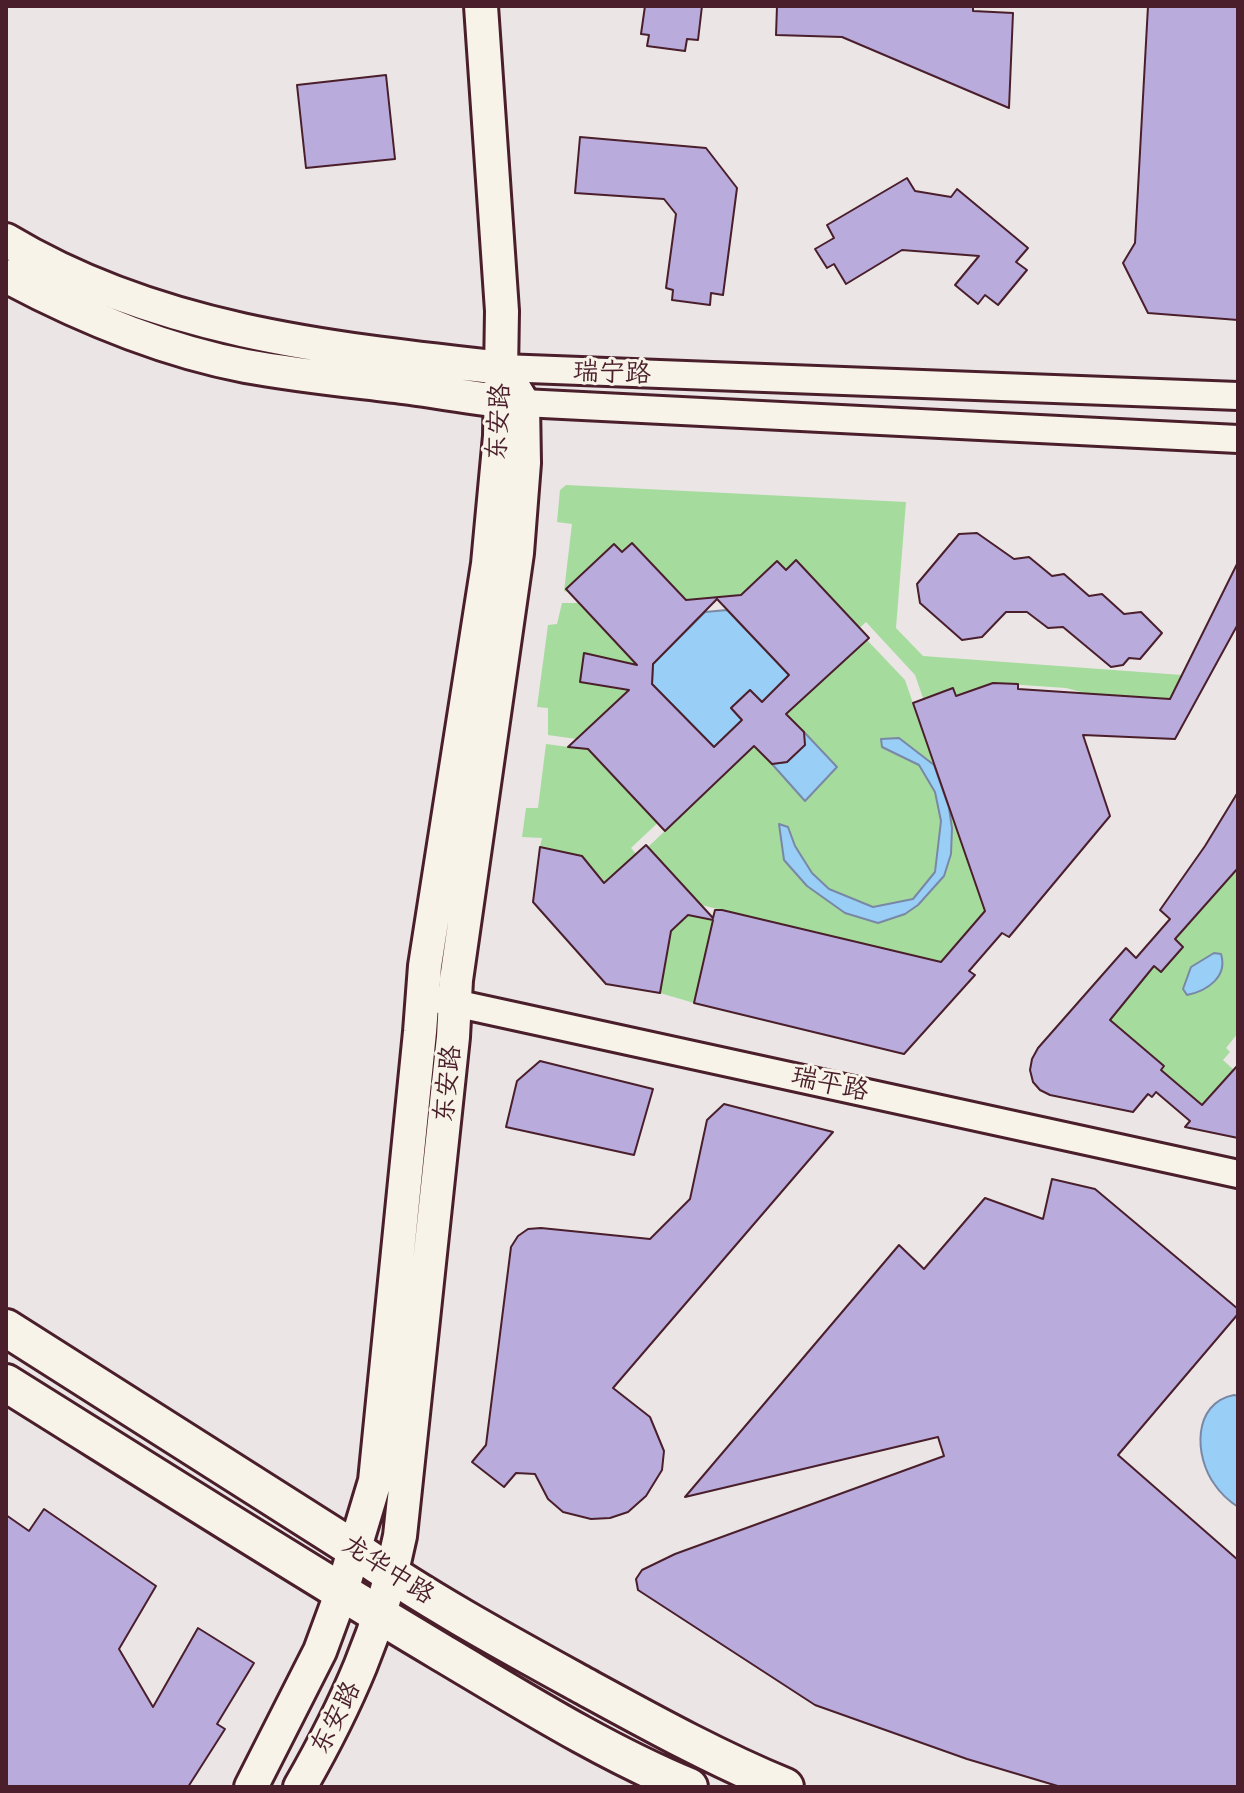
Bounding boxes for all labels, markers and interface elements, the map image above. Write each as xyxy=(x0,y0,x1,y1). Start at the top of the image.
street label: 瑞宁路 xyxy=(572,356,652,390)
street label: 东安路 xyxy=(481,382,517,462)
street label: 东安路 xyxy=(428,1044,468,1124)
street label: 瑞平路 xyxy=(789,1061,871,1107)
street label: 龙华中路 xyxy=(336,1529,440,1611)
street label: 东安路 xyxy=(304,1676,368,1760)

